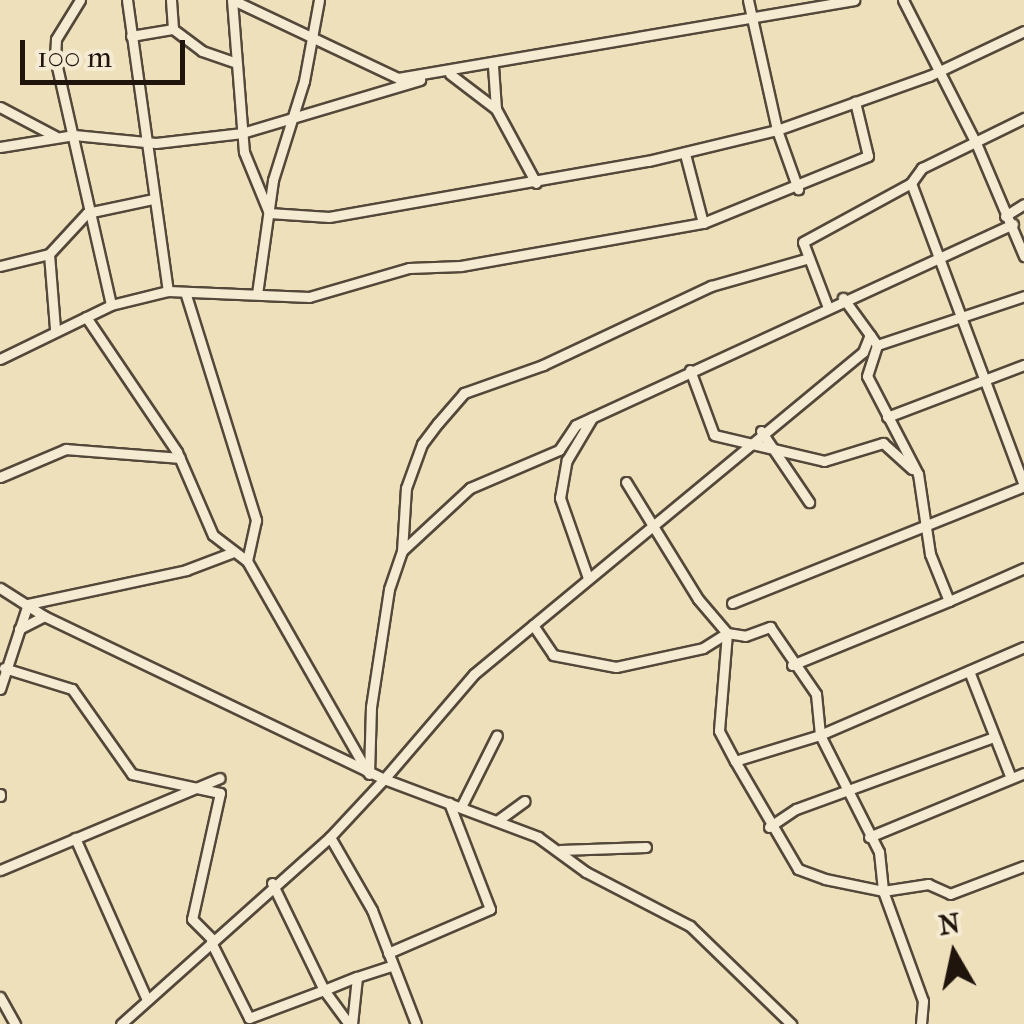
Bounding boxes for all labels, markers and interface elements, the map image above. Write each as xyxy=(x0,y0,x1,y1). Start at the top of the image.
scale bar xyxy=(25,20,190,82)
text: 100 m xyxy=(37,40,112,75)
north arrow xyxy=(904,904,1004,1004)
text: N xyxy=(936,906,962,942)

